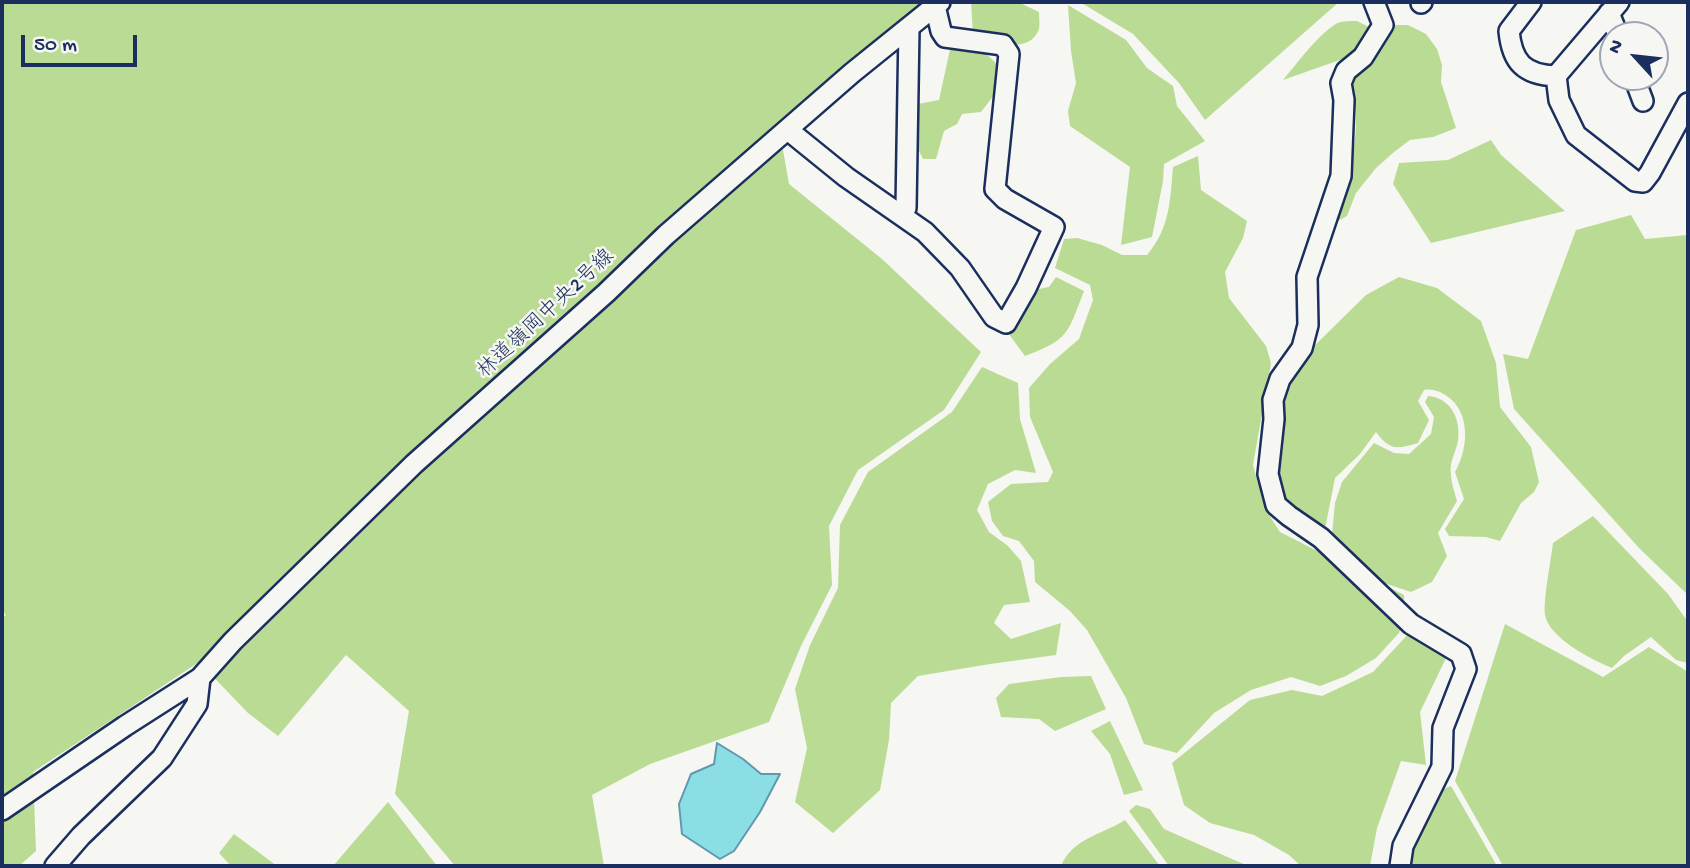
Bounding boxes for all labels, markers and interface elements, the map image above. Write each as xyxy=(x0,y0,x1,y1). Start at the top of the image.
scale bar xyxy=(24,21,140,65)
north arrow xyxy=(1599,21,1669,91)
text: 50 m xyxy=(34,34,77,59)
text: N xyxy=(1604,36,1630,58)
street label: 林道嶺岡中央2号線 xyxy=(473,245,621,385)

